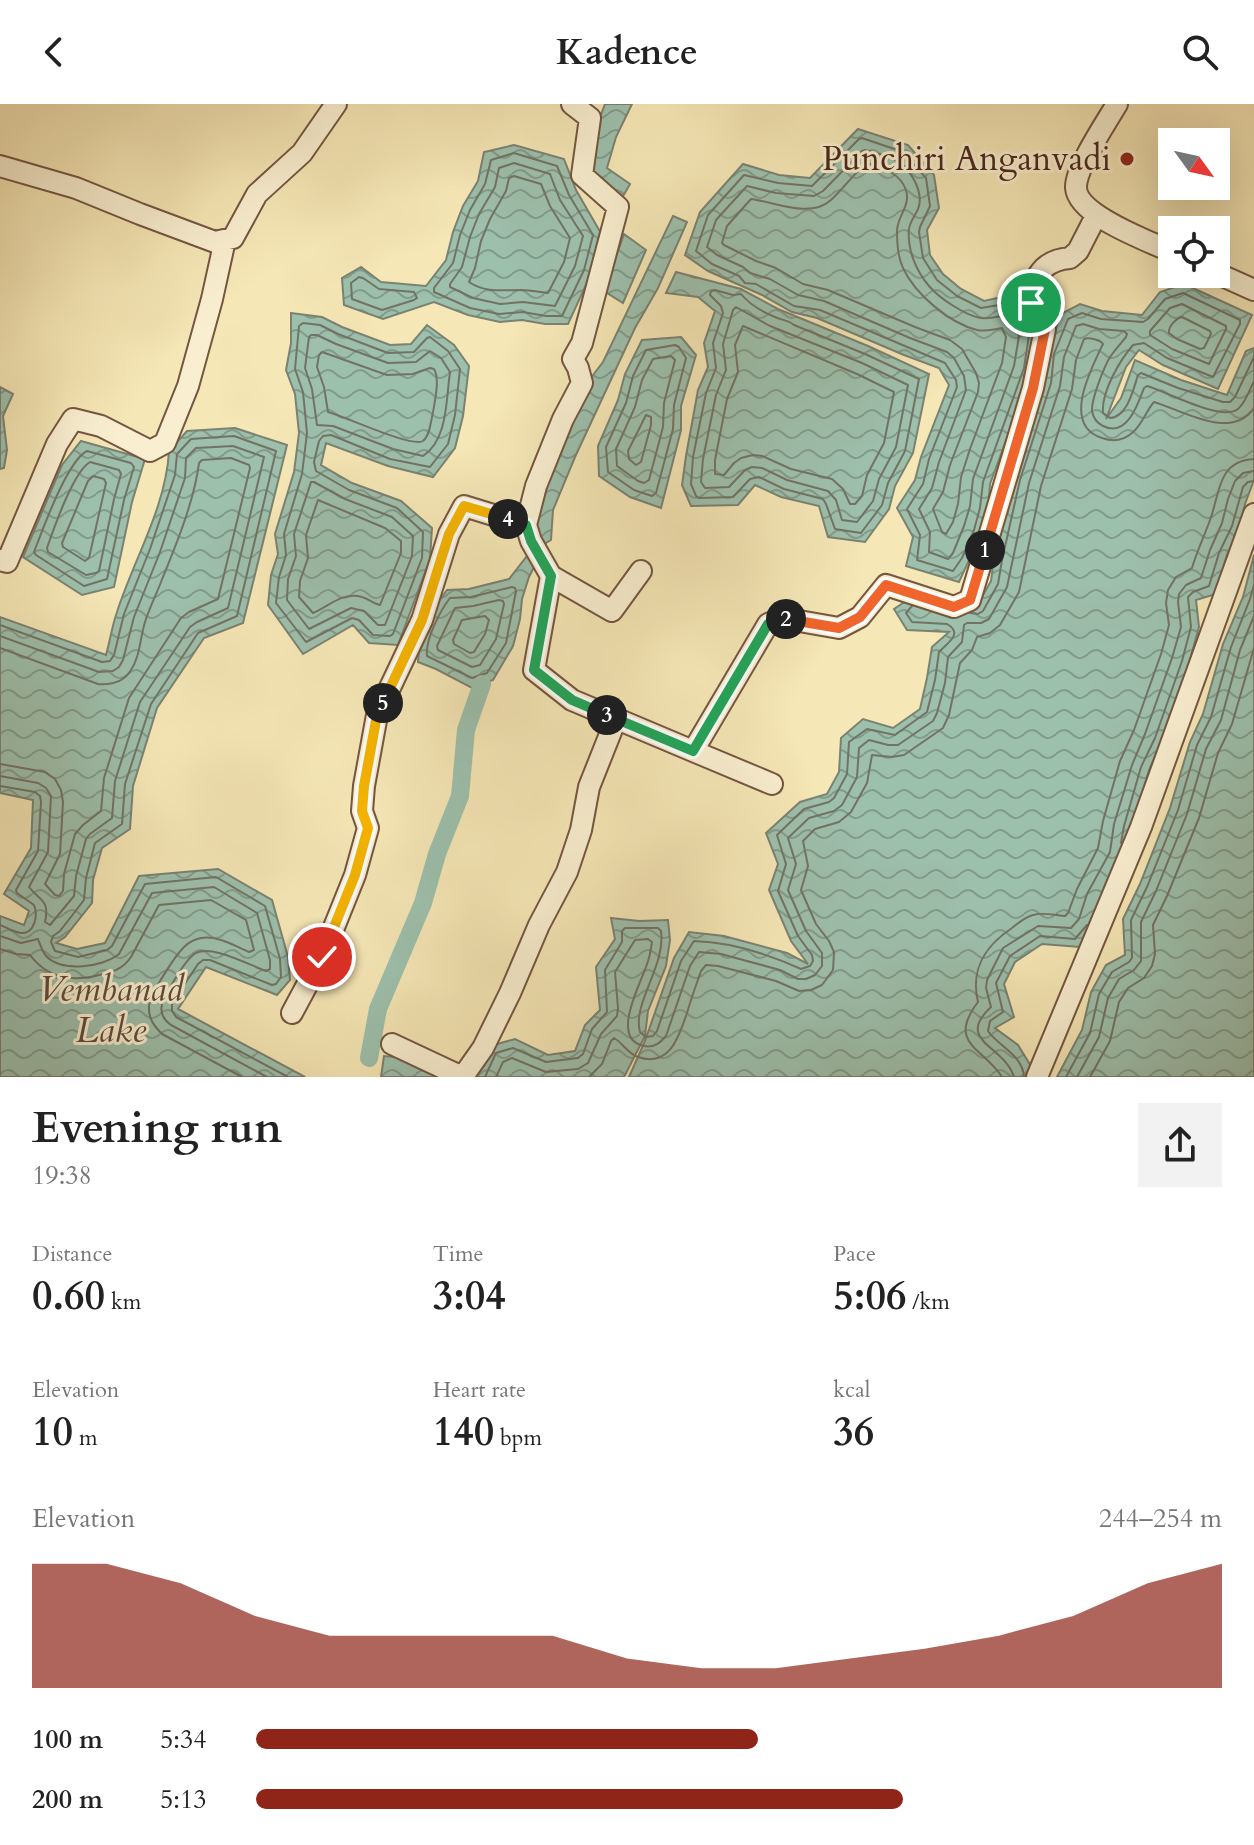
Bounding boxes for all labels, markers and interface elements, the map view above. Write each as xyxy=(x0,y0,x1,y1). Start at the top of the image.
text: Kadence xyxy=(556,28,698,77)
icon: back xyxy=(32,30,76,74)
icon: search xyxy=(1178,30,1222,74)
north arrow xyxy=(1158,128,1230,200)
map controls xyxy=(1158,128,1230,288)
place label: Punchiri Anganvadi xyxy=(822,136,1111,182)
marker: Punchiri Anganvadi xyxy=(1118,150,1136,168)
button: locate xyxy=(1158,216,1230,288)
pin xyxy=(997,269,1065,337)
icon: arrive xyxy=(1009,281,1053,325)
pin: 4 xyxy=(488,499,528,539)
text: 4 xyxy=(502,504,514,534)
pin: 1 xyxy=(965,530,1005,570)
text: 1 xyxy=(979,535,991,565)
pin: 2 xyxy=(766,599,806,639)
text: 2 xyxy=(780,604,792,634)
pin: 5 xyxy=(363,683,403,723)
text: 5 xyxy=(377,688,389,718)
pin: 3 xyxy=(587,695,627,735)
text: 3 xyxy=(601,700,613,730)
pin xyxy=(288,923,356,991)
icon: check xyxy=(300,935,344,979)
water label: Vembanad Lake xyxy=(38,965,185,1055)
text: Evening run xyxy=(32,1098,282,1158)
button: share xyxy=(1138,1103,1222,1187)
text: 19:38 xyxy=(32,1158,92,1193)
text: Distance xyxy=(32,1239,112,1269)
text: Time xyxy=(433,1239,484,1269)
text: Pace xyxy=(833,1239,876,1269)
text: 0.60 xyxy=(32,1269,105,1324)
text: 3:04 xyxy=(433,1269,506,1324)
text: 5:06 xyxy=(833,1269,906,1324)
text: km xyxy=(105,1287,141,1317)
text: /km xyxy=(906,1287,950,1317)
text: Elevation xyxy=(32,1375,119,1405)
text: Heart rate xyxy=(433,1375,526,1405)
text: kcal xyxy=(833,1375,870,1405)
text: 10 xyxy=(32,1405,73,1460)
text: 140 xyxy=(433,1405,494,1460)
text: 36 xyxy=(833,1405,874,1460)
text: m xyxy=(73,1423,98,1453)
text: bpm xyxy=(494,1423,542,1453)
text: Elevation xyxy=(32,1501,135,1536)
text: 244–254 m xyxy=(1099,1501,1222,1536)
text: 100 m xyxy=(32,1722,103,1757)
text: 5:34 xyxy=(160,1722,207,1757)
text: 200 m xyxy=(32,1782,103,1817)
text: 5:13 xyxy=(160,1782,207,1817)

